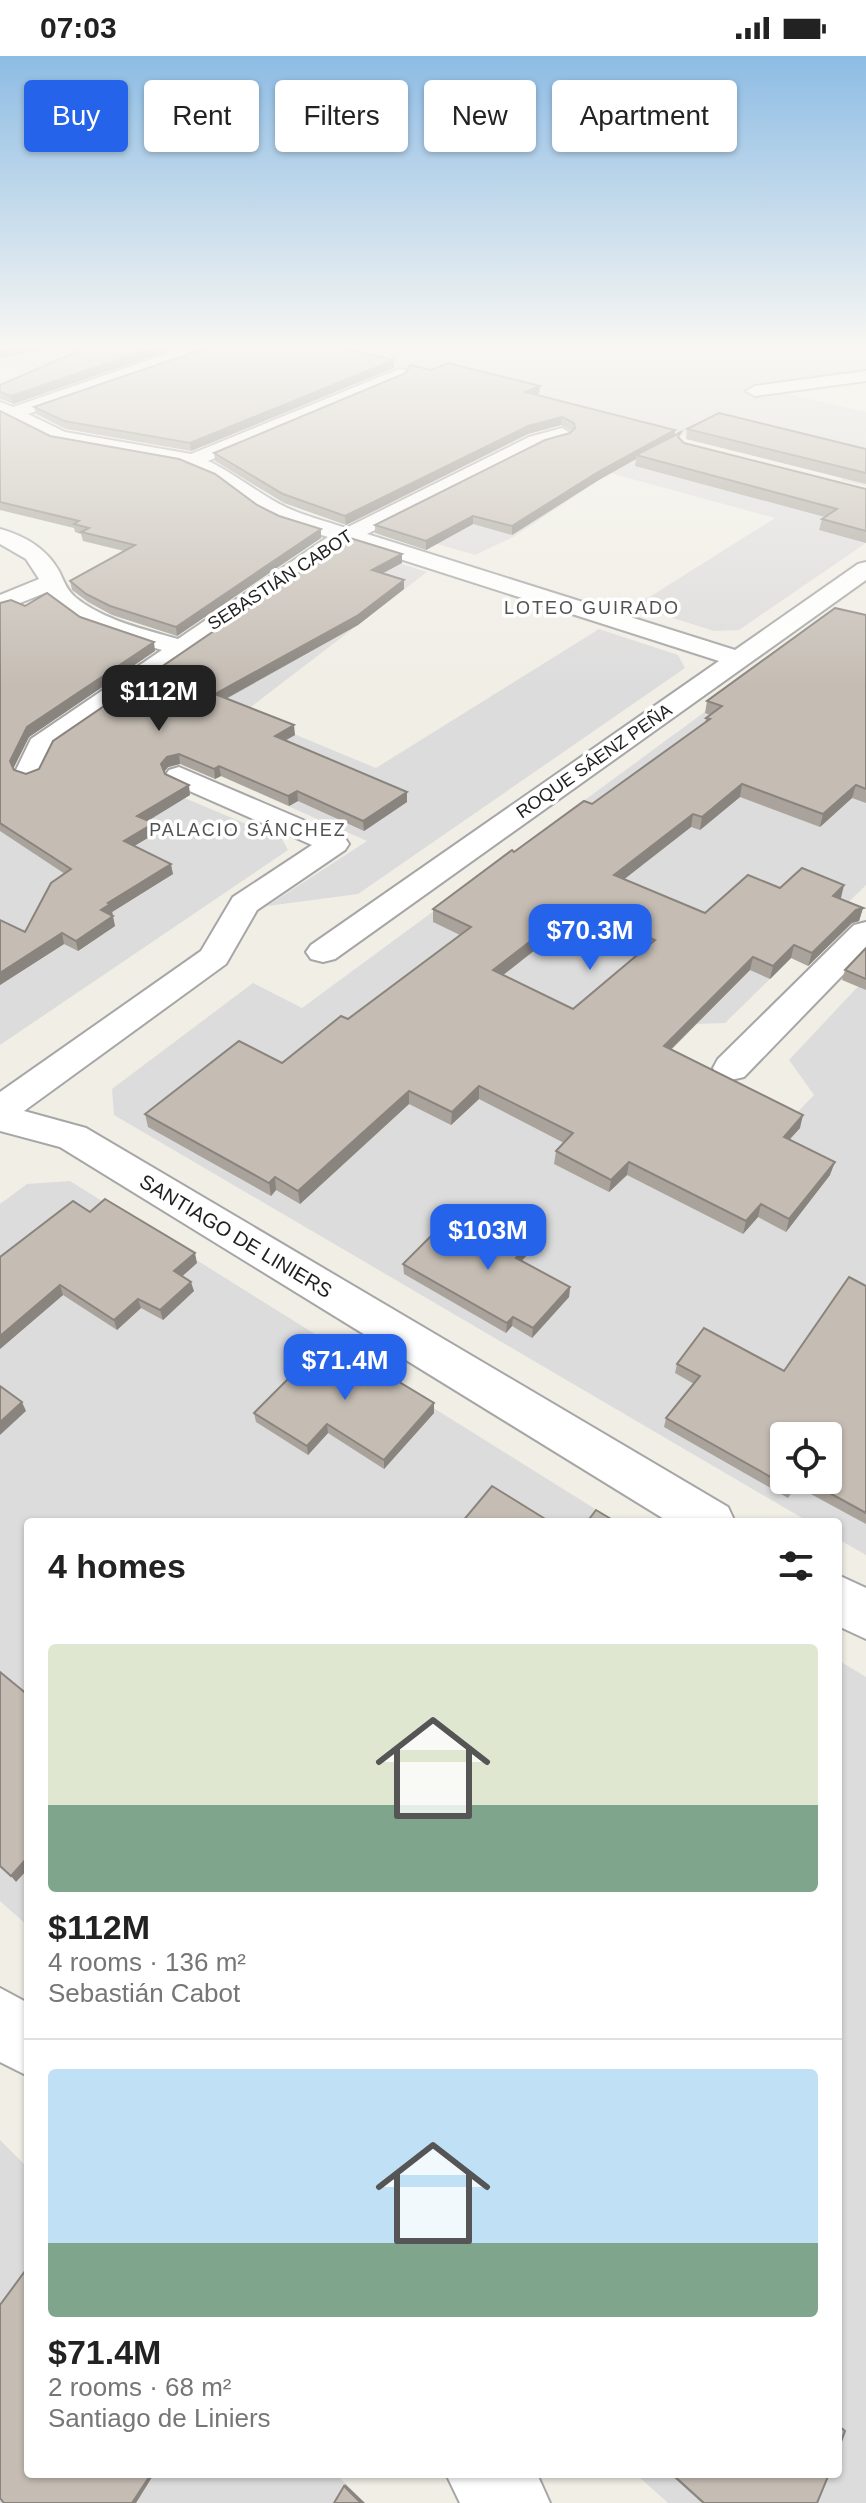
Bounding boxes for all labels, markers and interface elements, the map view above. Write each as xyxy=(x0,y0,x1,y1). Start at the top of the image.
text: 07:03 xyxy=(40,11,117,44)
chip: Buy xyxy=(24,80,128,152)
chip: Rent xyxy=(144,80,259,152)
chip: Filters xyxy=(275,80,408,152)
chip: New xyxy=(424,80,536,152)
chip: Apartment xyxy=(552,80,737,152)
street label: SEBASTIÁN CABOT xyxy=(204,526,356,634)
district label: LOTEO GUIRADO xyxy=(504,598,680,618)
pin: $112M xyxy=(103,665,215,733)
text: $112M xyxy=(120,676,198,706)
street label: ROQUE SÁENZ PEÑA xyxy=(512,699,676,822)
district label: PALACIO SÁNCHEZ xyxy=(149,820,347,840)
pin: $70.3M xyxy=(525,904,655,972)
text: $70.3M xyxy=(547,915,633,945)
street label: SANTIAGO DE LINIERS xyxy=(136,1170,336,1302)
pin: $103M xyxy=(432,1204,544,1272)
text: $103M xyxy=(448,1215,528,1245)
pin: $71.4M xyxy=(280,1334,410,1402)
text: $71.4M xyxy=(302,1345,388,1375)
map controls xyxy=(770,1422,842,1494)
button: locate xyxy=(770,1422,842,1494)
icon: filters xyxy=(774,1544,818,1588)
text: 4 homes xyxy=(48,1547,186,1585)
icon: home xyxy=(361,1696,505,1840)
text: $112M xyxy=(48,1908,150,1946)
text: 4 rooms · 136 m² xyxy=(48,1947,246,1977)
text: Sebastián Cabot xyxy=(48,1978,240,2008)
icon: home xyxy=(361,2121,505,2265)
text: $71.4M xyxy=(48,2333,161,2371)
text: 2 rooms · 68 m² xyxy=(48,2372,232,2402)
text: Santiago de Liniers xyxy=(48,2403,271,2433)

